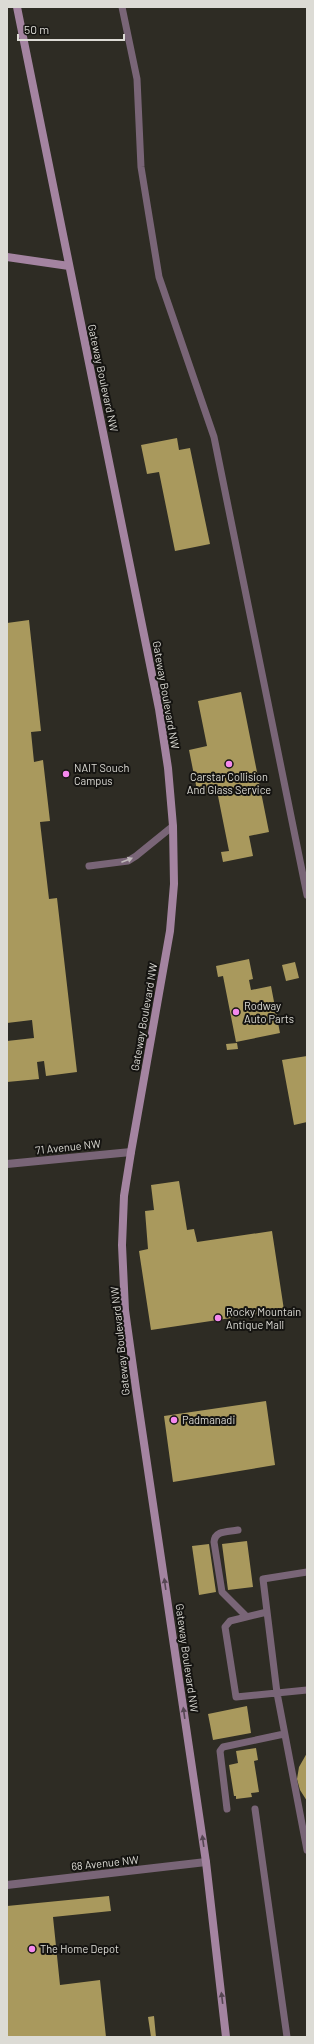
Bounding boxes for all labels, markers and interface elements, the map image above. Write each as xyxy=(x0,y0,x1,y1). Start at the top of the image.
scale bar xyxy=(18,16,124,42)
text: 50 m xyxy=(24,22,49,36)
street label: Gateway Boulevard NW xyxy=(86,323,121,433)
street label: Gateway Boulevard NW xyxy=(151,640,182,750)
marker: Carstar Collision And Glass Service xyxy=(224,759,234,769)
place label: NAIT Souch Campus xyxy=(74,761,129,787)
marker: NAIT Souch Campus xyxy=(61,769,71,779)
place label: Carstar Collision And Glass Service xyxy=(187,770,271,796)
one-way arrow xyxy=(121,857,133,863)
street label: Gateway Boulevard NW xyxy=(128,962,159,1072)
place label: Rodway Auto Parts xyxy=(244,999,294,1025)
marker: Rodway Auto Parts xyxy=(231,1007,241,1017)
street label: 71 Avenue NW xyxy=(35,1137,102,1156)
street label: Gateway Boulevard NW xyxy=(107,1286,132,1396)
place label: Rocky Mountain Antique Mall xyxy=(226,1305,301,1331)
marker: Rocky Mountain Antique Mall xyxy=(213,1313,223,1323)
place label: Padmanadi xyxy=(182,1413,235,1426)
marker: Padmanadi xyxy=(169,1415,179,1425)
one-way arrow xyxy=(162,1578,168,1590)
street label: Gateway Boulevard NW xyxy=(173,1603,202,1713)
one-way arrow xyxy=(181,1707,187,1719)
one-way arrow xyxy=(200,1835,206,1847)
street label: 68 Avenue NW xyxy=(71,1852,140,1873)
place label: The Home Depot xyxy=(40,1942,119,1955)
marker: The Home Depot xyxy=(27,1944,37,1954)
one-way arrow xyxy=(219,1992,225,2004)

